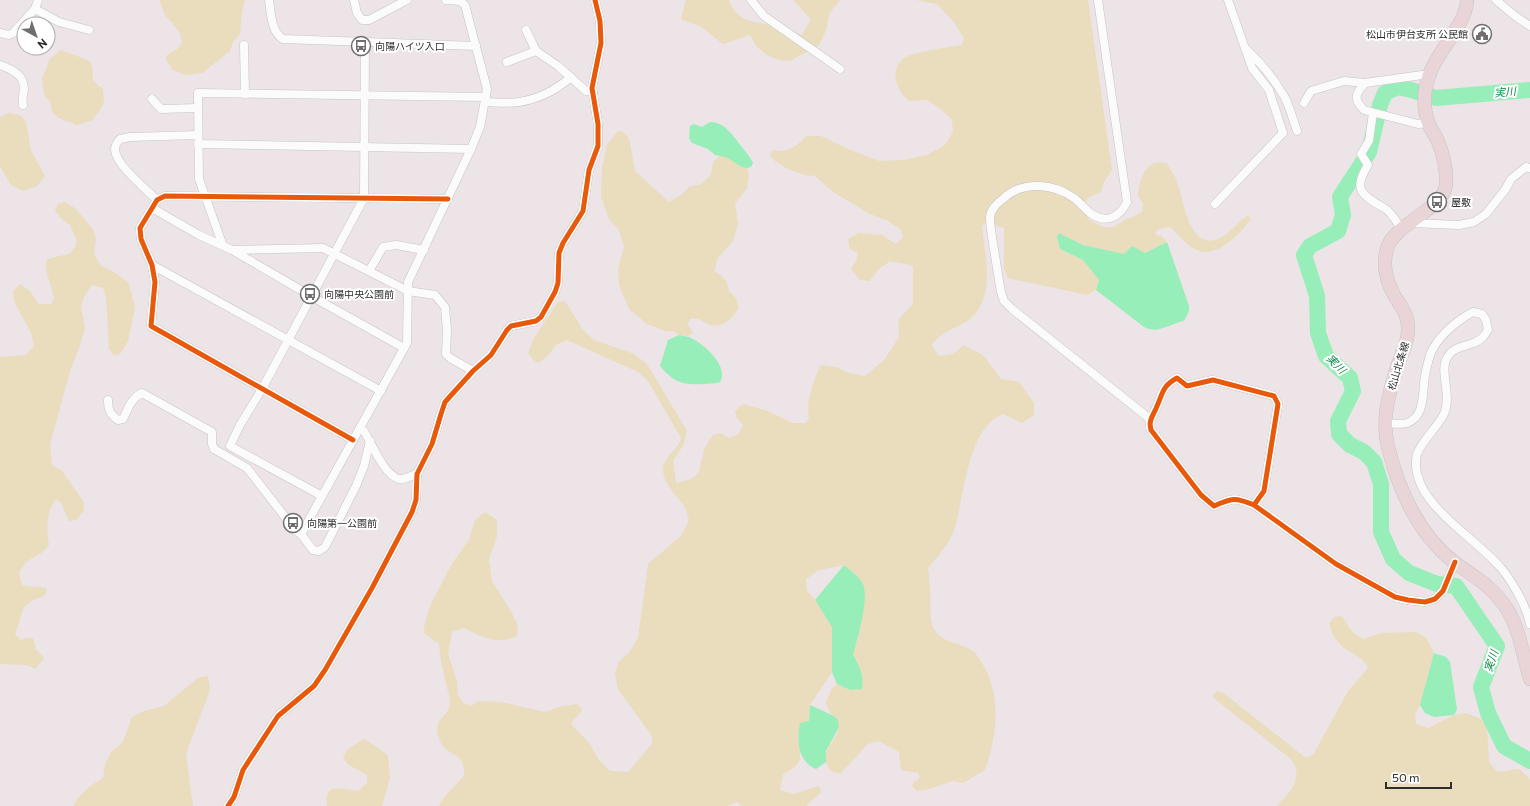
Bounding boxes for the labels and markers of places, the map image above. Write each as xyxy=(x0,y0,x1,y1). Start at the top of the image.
public building icon: 松山市伊台支所 公民館 xyxy=(1471,23,1493,45)
place label: 松山市伊台支所 公民館 xyxy=(1366,28,1468,40)
bus stop icon: 向陽ハイツ入口 xyxy=(350,35,372,57)
place label: 向陽ハイツ入口 xyxy=(375,40,445,52)
bus stop icon: 屋敷 xyxy=(1426,191,1448,213)
place label: 屋敷 xyxy=(1451,196,1471,208)
bus stop icon: 向陽中央公園前 xyxy=(299,283,321,305)
place label: 向陽中央公園前 xyxy=(324,288,394,300)
bus stop icon: 向陽第一公園前 xyxy=(282,512,304,534)
place label: 向陽第一公園前 xyxy=(307,517,377,529)

